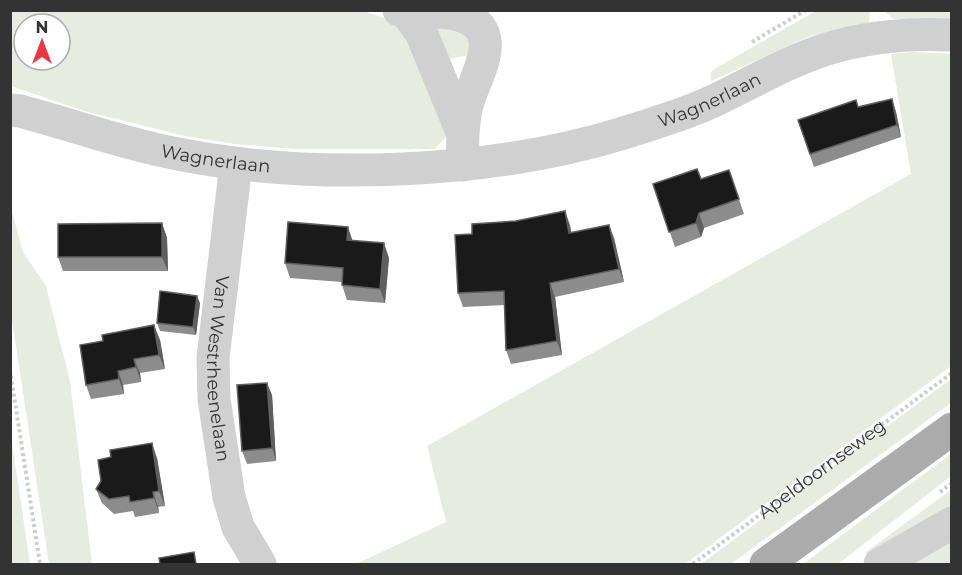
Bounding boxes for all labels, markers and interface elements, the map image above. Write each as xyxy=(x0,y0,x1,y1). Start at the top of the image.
north arrow xyxy=(12,12,72,72)
text: N xyxy=(36,18,48,37)
street label: Wagnerlaan xyxy=(655,68,765,132)
street label: Wagnerlaan xyxy=(159,140,271,178)
street label: Van Westrheenelaan xyxy=(202,274,234,463)
street label: Apeldoornseweg xyxy=(754,415,890,523)

